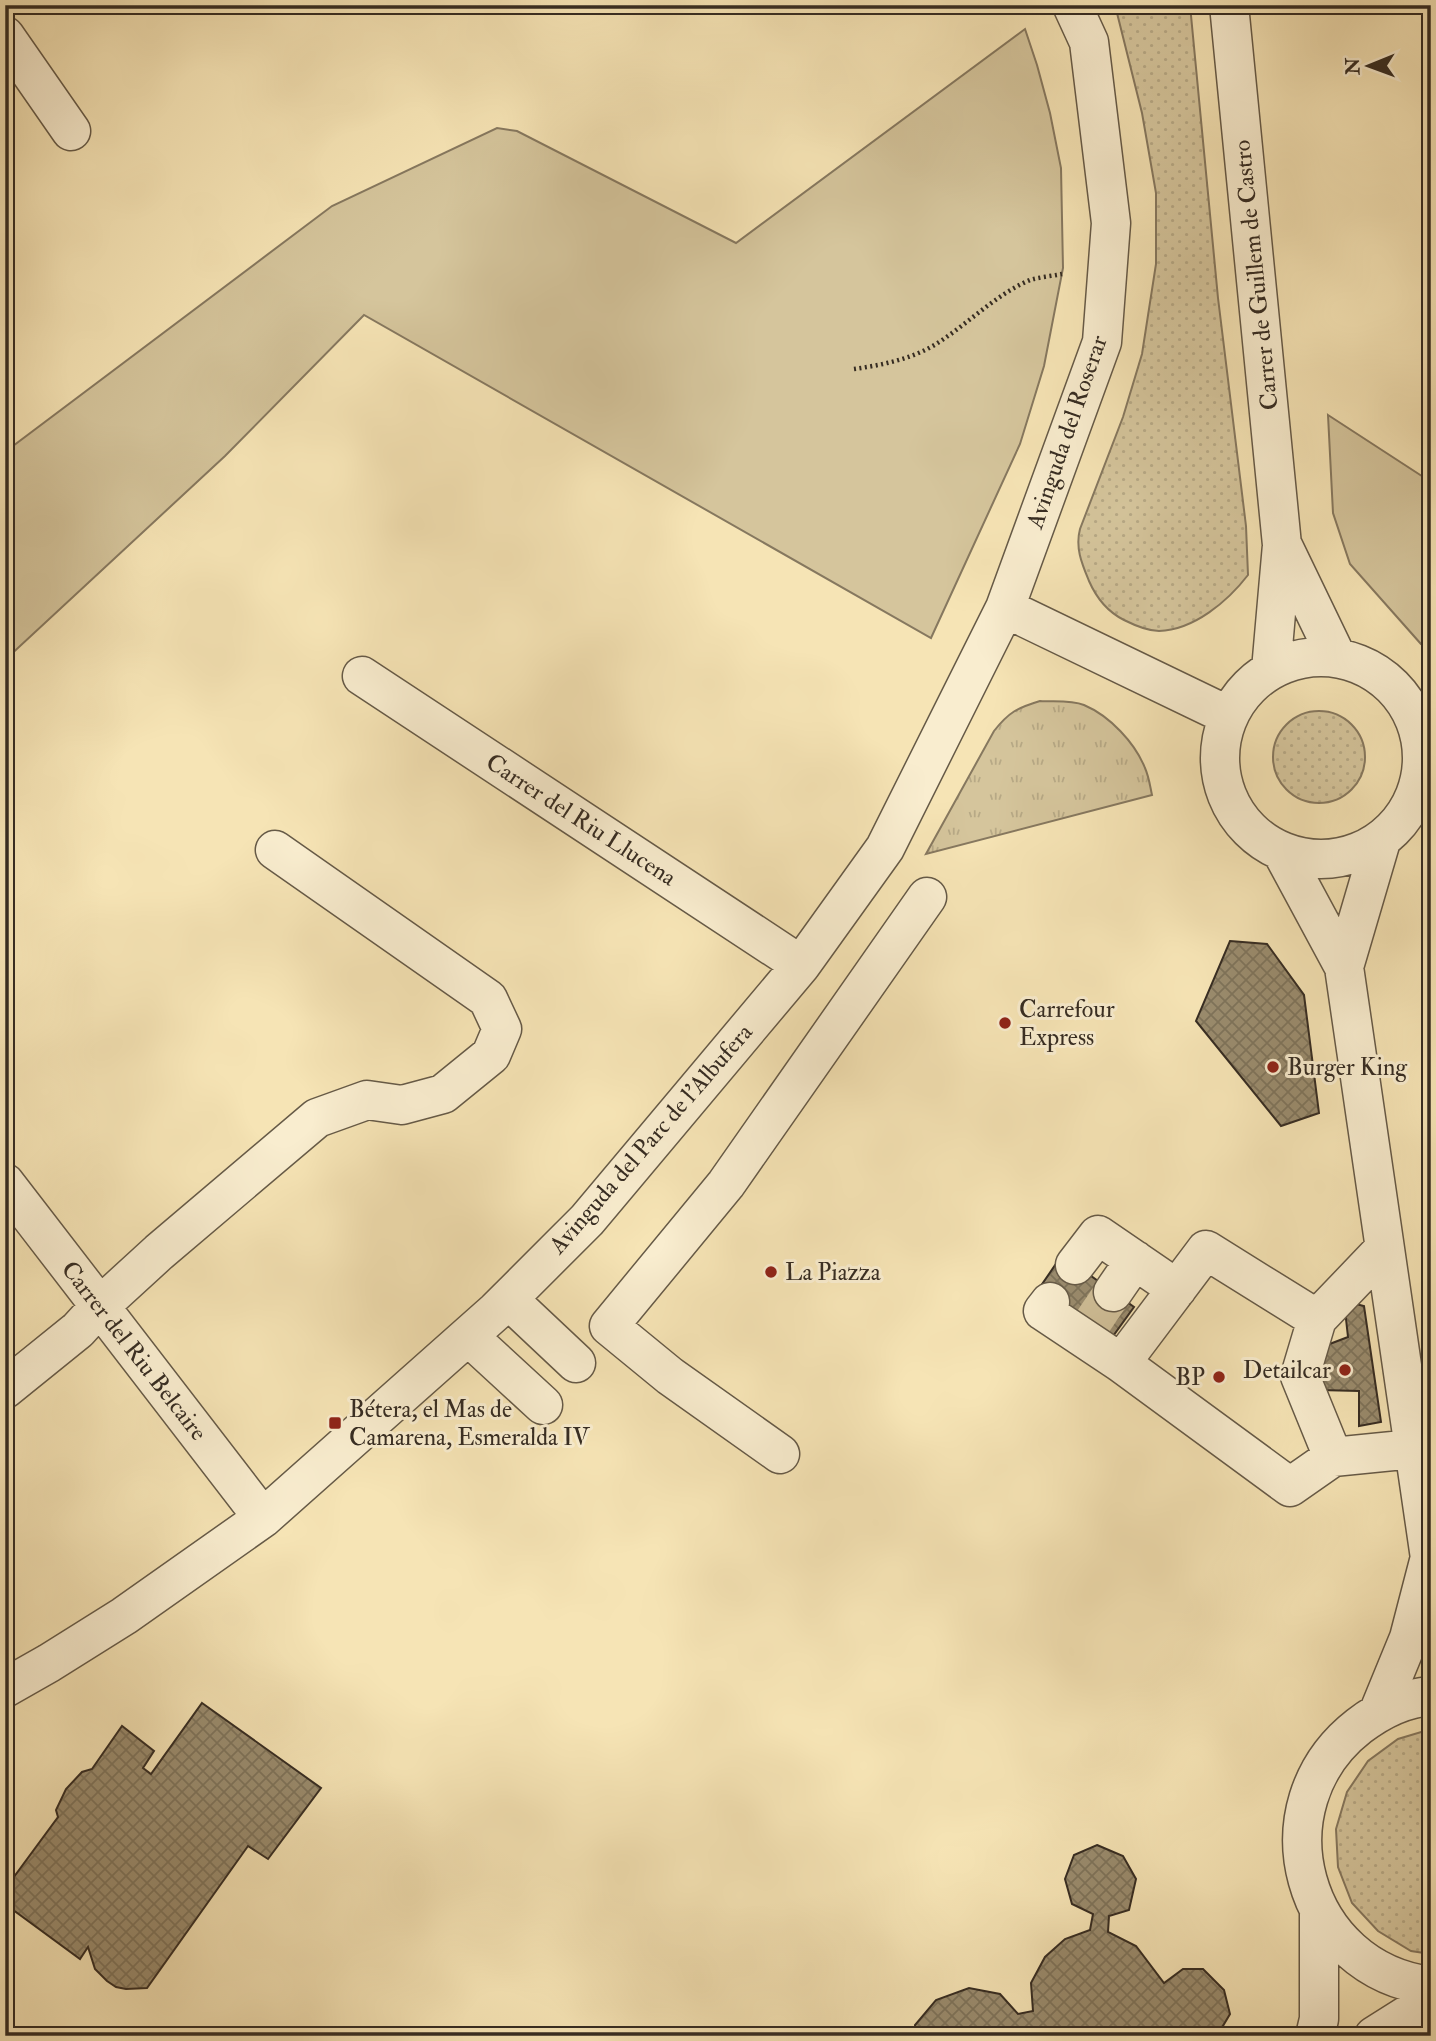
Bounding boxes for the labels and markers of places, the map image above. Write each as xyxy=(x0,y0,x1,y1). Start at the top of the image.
place label: Carrefour Express xyxy=(1019,994,1115,1053)
marker: Carrefour Express xyxy=(997,1015,1013,1031)
place label: Burger King xyxy=(1287,1052,1408,1083)
marker: Burger King xyxy=(1265,1059,1281,1075)
place label: La Piazza xyxy=(785,1257,882,1288)
marker: La Piazza xyxy=(763,1264,779,1280)
place label: Detailcar xyxy=(1243,1355,1331,1386)
place label: BP xyxy=(1175,1362,1205,1393)
marker: Detailcar xyxy=(1337,1362,1353,1378)
marker: BP xyxy=(1211,1369,1227,1385)
place label: Bétera, el Mas de Camarena, Esmeralda IV xyxy=(349,1394,591,1453)
marker: Bétera, el Mas de Camarena, Esmeralda IV xyxy=(327,1415,343,1431)

